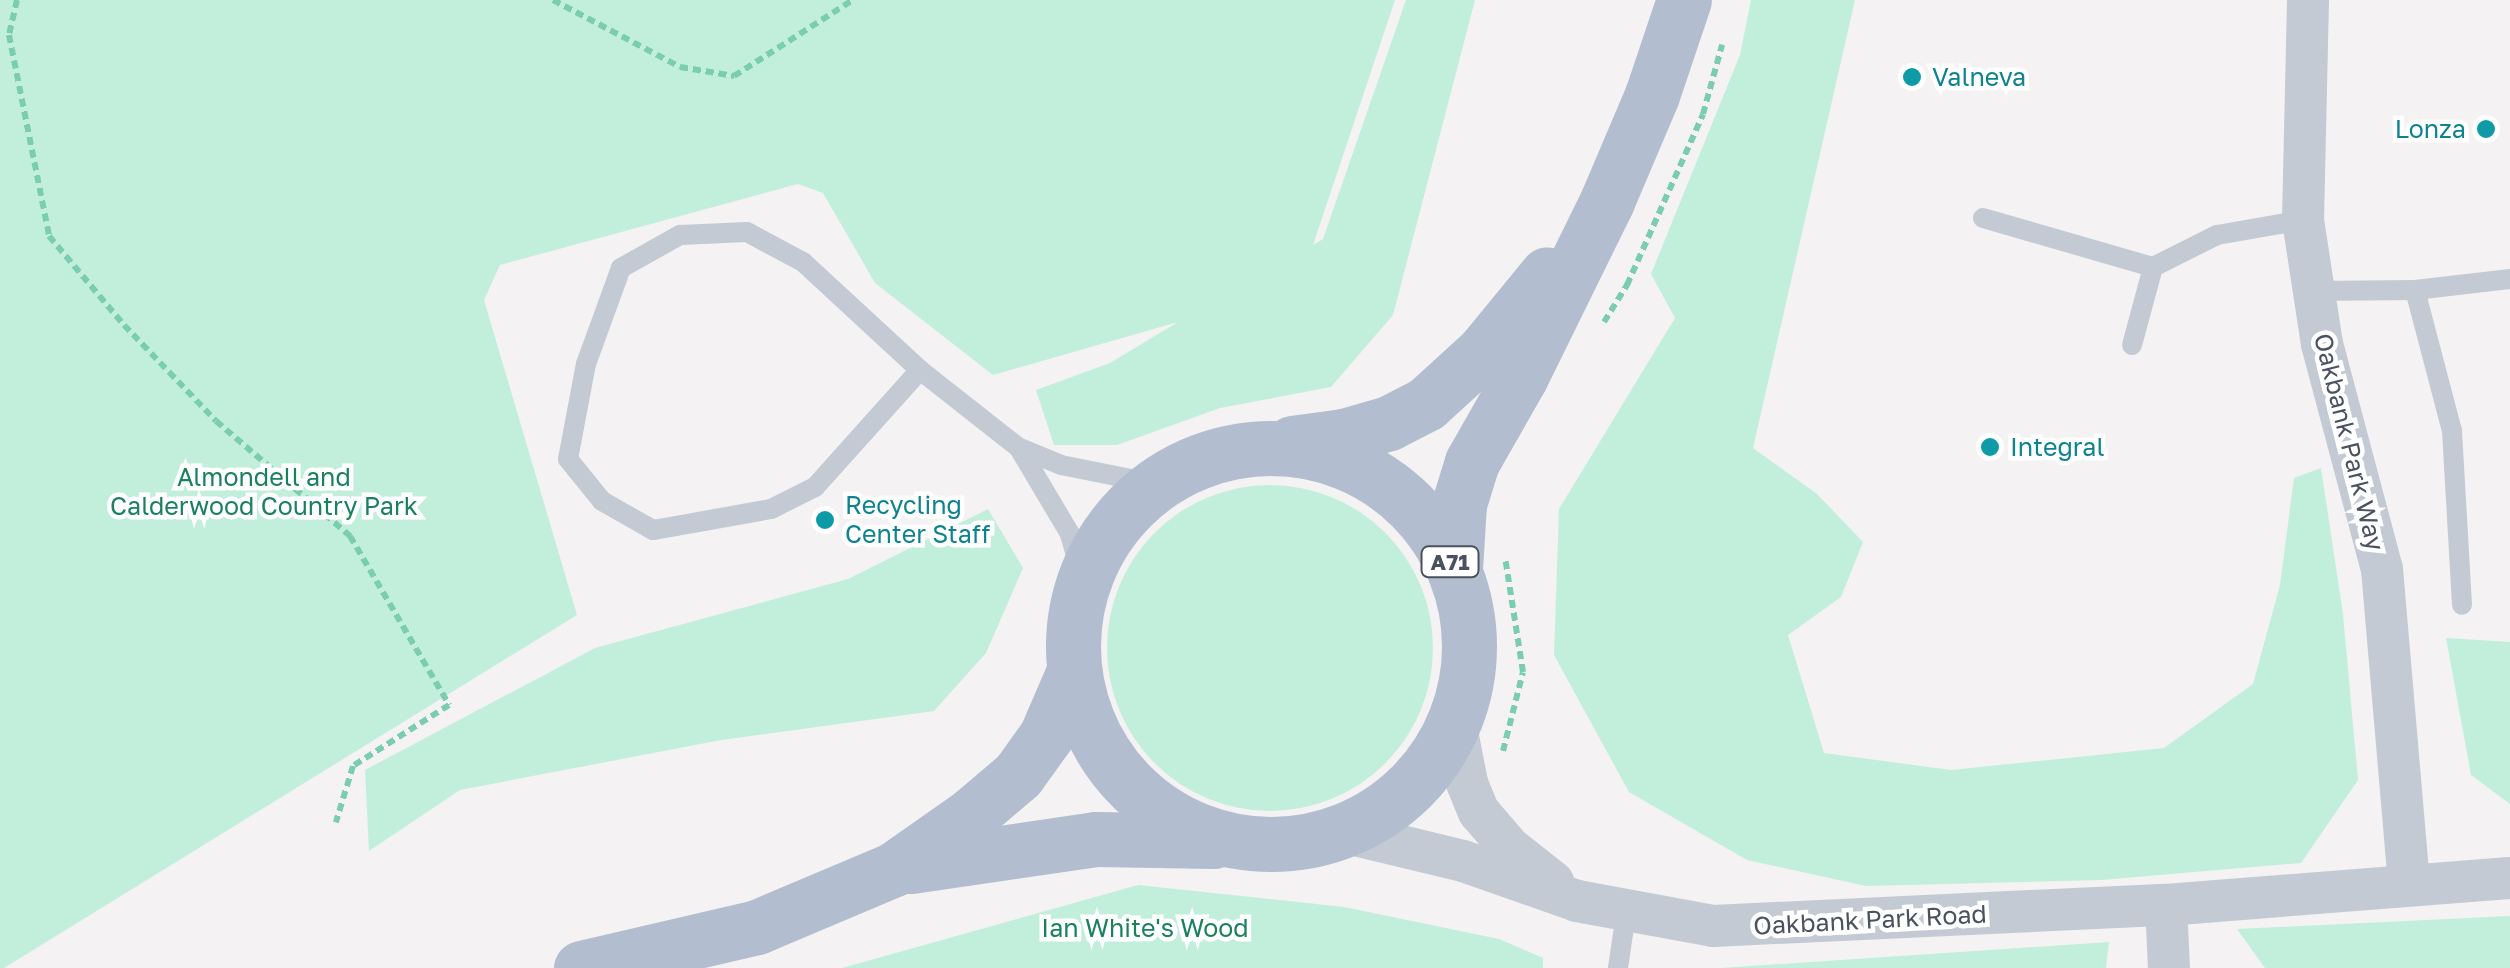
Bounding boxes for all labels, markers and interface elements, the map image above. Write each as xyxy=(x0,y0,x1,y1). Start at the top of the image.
place label: Valneva xyxy=(1932,62,2026,92)
marker: Valneva xyxy=(1901,66,1923,88)
place label: Lonza xyxy=(2395,114,2466,144)
marker: Lonza xyxy=(2475,118,2497,140)
street label: Oakbank Park Way xyxy=(2307,330,2391,554)
place label: Integral xyxy=(2010,432,2104,462)
marker: Integral xyxy=(1979,436,2001,458)
park label: Almondell and Calderwood Country Park xyxy=(110,463,418,522)
place label: Recycling Center Staff xyxy=(845,491,990,550)
marker: Recycling Center Staff xyxy=(814,509,836,531)
road number: A71 xyxy=(1420,545,1480,579)
street label: Oakbank Park Road xyxy=(1753,899,1987,941)
park label: Ian White's Wood xyxy=(1041,913,1249,943)

